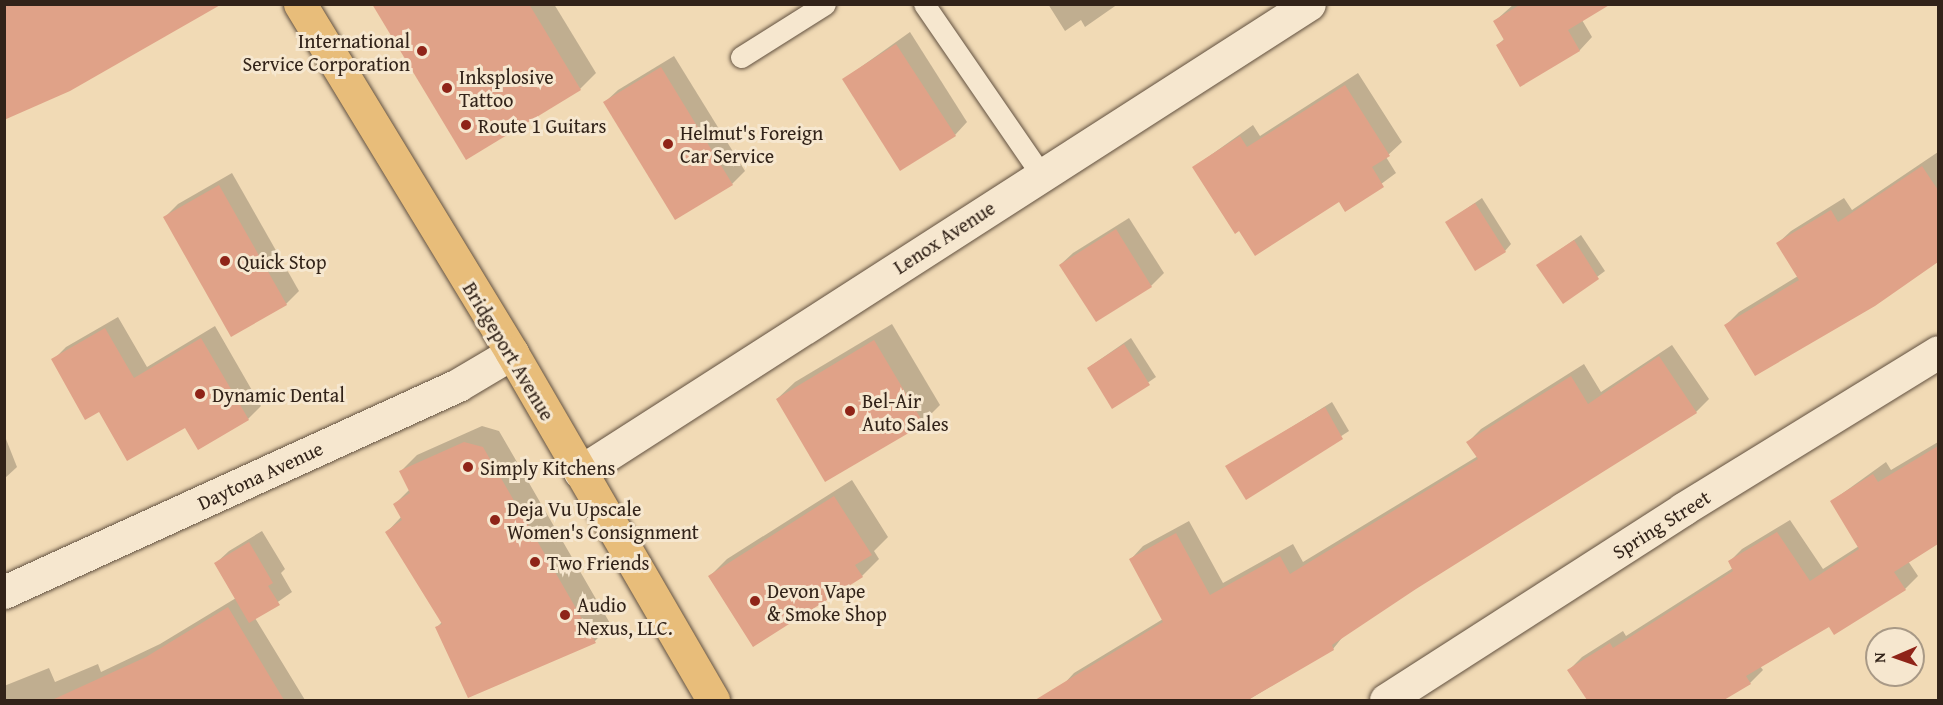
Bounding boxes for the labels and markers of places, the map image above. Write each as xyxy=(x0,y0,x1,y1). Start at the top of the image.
place label: International Service Corporation xyxy=(242,28,410,75)
marker: International Service Corporation xyxy=(415,44,429,58)
place label: Inksplosive Tattoo xyxy=(459,64,554,111)
marker: Inksplosive Tattoo xyxy=(440,81,454,95)
place label: Route 1 Guitars xyxy=(478,113,606,137)
marker: Route 1 Guitars xyxy=(459,118,473,132)
place label: Helmut's Foreign Car Service xyxy=(680,120,823,167)
marker: Helmut's Foreign Car Service xyxy=(661,137,675,151)
place label: Quick Stop xyxy=(237,249,327,273)
marker: Quick Stop xyxy=(218,254,232,268)
place label: Dynamic Dental xyxy=(212,382,345,406)
marker: Dynamic Dental xyxy=(193,387,207,401)
place label: Bel-Air Auto Sales xyxy=(862,388,949,435)
marker: Bel-Air Auto Sales xyxy=(843,404,857,418)
place label: Simply Kitchens xyxy=(480,455,615,479)
marker: Simply Kitchens xyxy=(461,460,475,474)
place label: Deja Vu Upscale Women's Consignment xyxy=(507,496,699,543)
marker: Deja Vu Upscale Women's Consignment xyxy=(488,513,502,527)
place label: Two Friends xyxy=(547,550,650,574)
marker: Two Friends xyxy=(528,555,542,569)
place label: Devon Vape & Smoke Shop xyxy=(767,578,887,625)
place label: Audio Nexus, LLC. xyxy=(577,592,673,639)
marker: Devon Vape & Smoke Shop xyxy=(748,594,762,608)
marker: Audio Nexus, LLC. xyxy=(558,608,572,622)

